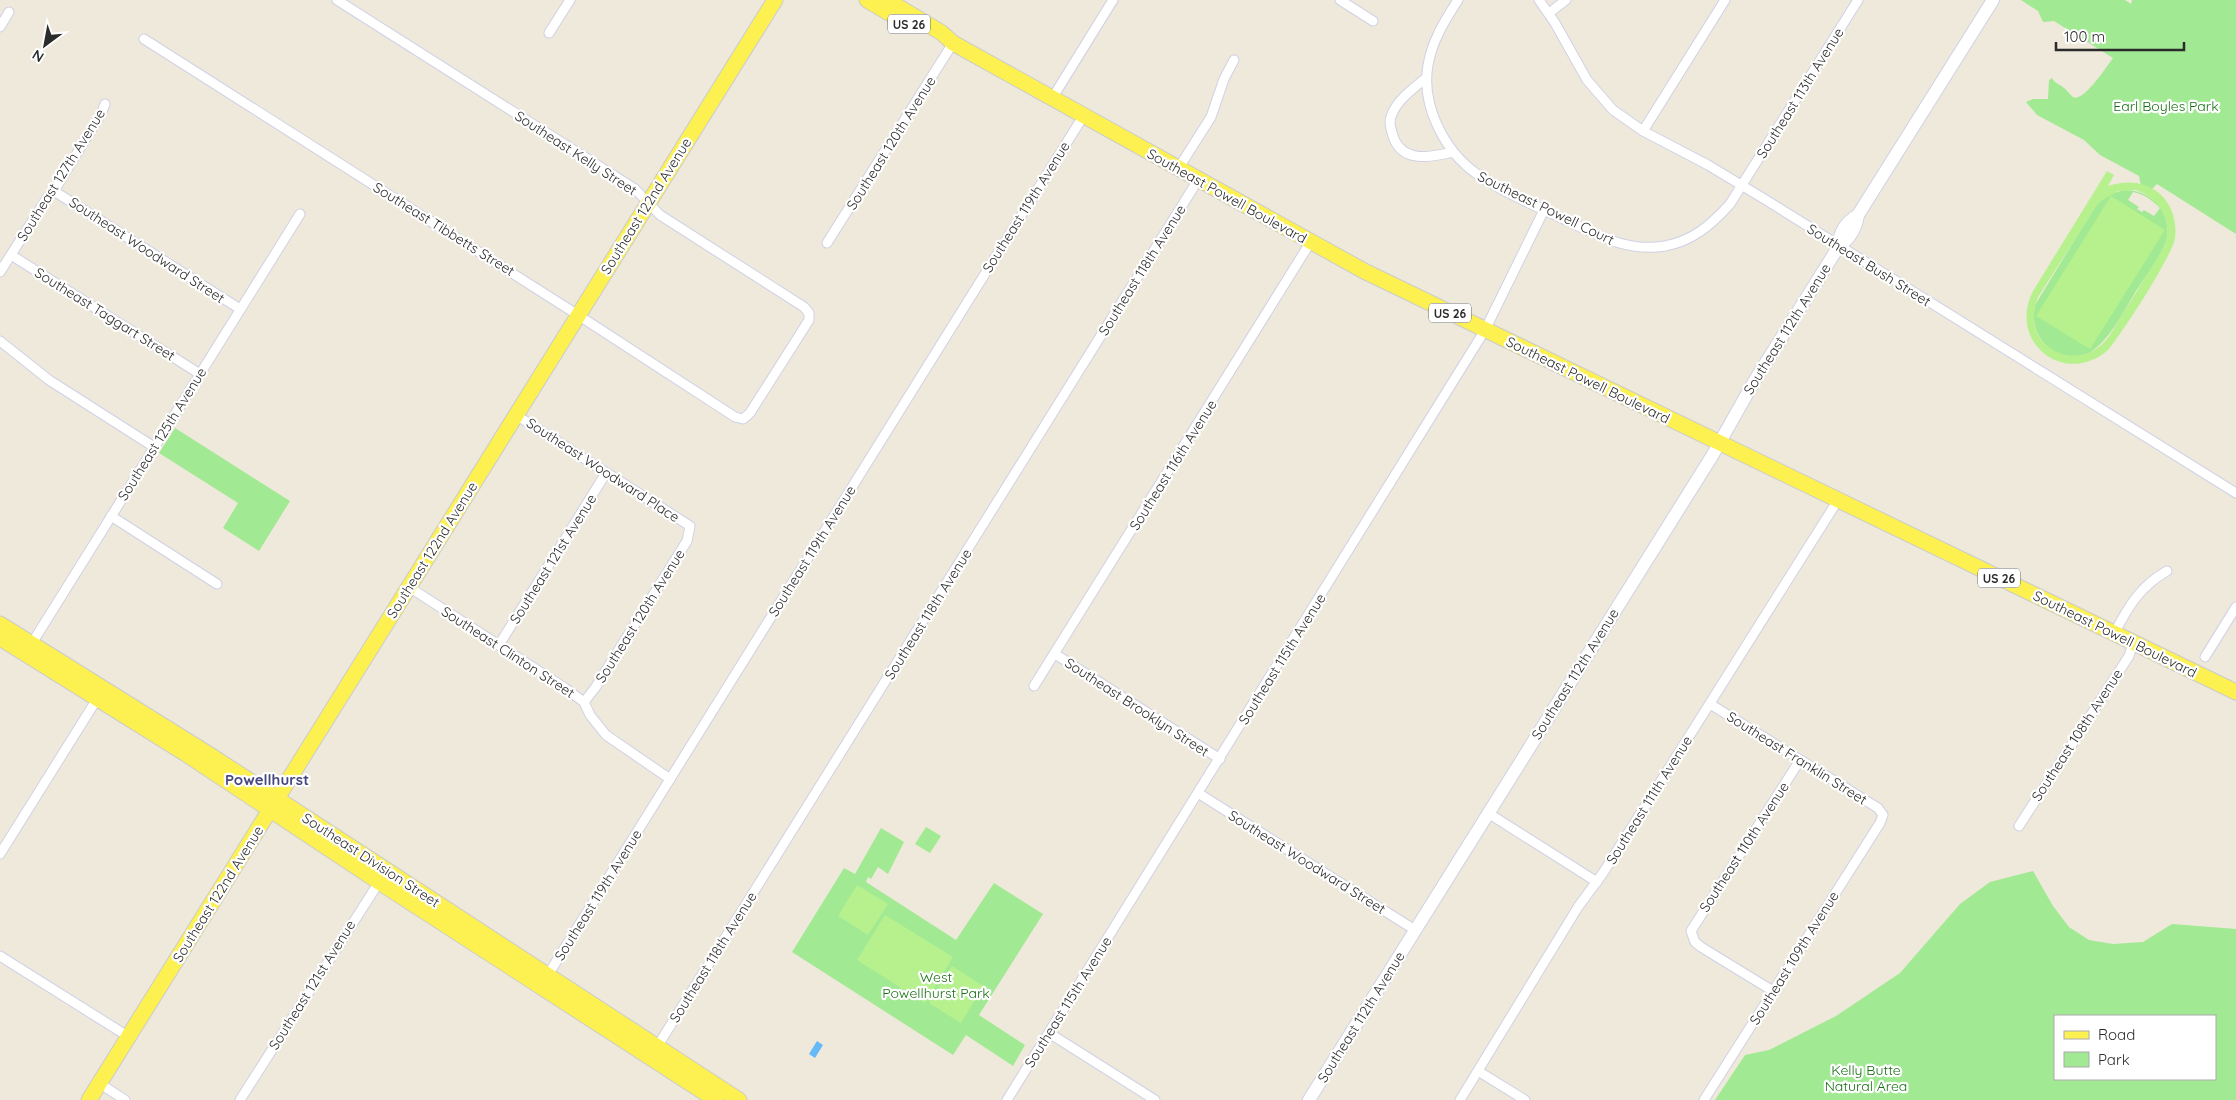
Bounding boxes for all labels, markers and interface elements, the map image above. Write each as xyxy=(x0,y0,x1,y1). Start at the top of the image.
road number: US 26 xyxy=(888,14,930,34)
north arrow xyxy=(20,20,70,70)
scale bar xyxy=(2056,20,2184,52)
street label: Southeast 113th Avenue xyxy=(1752,24,1848,162)
text: 100 m xyxy=(2064,27,2105,46)
text: N xyxy=(29,46,47,66)
street label: Southeast 120th Avenue xyxy=(842,73,940,213)
park label: Earl Boyles Park xyxy=(2113,97,2219,115)
street label: Southeast 127th Avenue xyxy=(13,105,109,245)
street label: Southeast Kelly Street xyxy=(512,107,641,199)
street label: Southeast 122nd Avenue xyxy=(597,134,695,278)
street label: Southeast 119th Avenue xyxy=(978,138,1074,276)
street label: Southeast Powell Boulevard xyxy=(1144,145,1310,247)
street label: Southeast Powell Court xyxy=(1475,167,1617,249)
street label: Southeast Tibbetts Street xyxy=(370,178,518,280)
street label: Southeast Woodward Street xyxy=(66,193,228,307)
street label: Southeast 118th Avenue xyxy=(1094,201,1190,339)
street label: Southeast Bush Street xyxy=(1804,220,1934,310)
street label: Southeast 112th Avenue xyxy=(1739,260,1835,398)
street label: Southeast Taggart Street xyxy=(31,263,179,365)
road number: US 26 xyxy=(1429,304,1471,322)
street label: Southeast Powell Boulevard xyxy=(1503,332,1673,428)
street label: Southeast 125th Avenue xyxy=(114,364,210,504)
street label: Southeast 116th Avenue xyxy=(1125,396,1221,534)
street label: Southeast Woodward Place xyxy=(523,414,683,526)
street label: Southeast 122nd Avenue xyxy=(383,478,481,622)
street label: Southeast 119th Avenue xyxy=(764,482,860,620)
street label: Southeast 121st Avenue xyxy=(506,491,600,627)
street label: Southeast 118th Avenue xyxy=(880,545,976,683)
street label: Southeast 120th Avenue xyxy=(591,546,689,686)
road number: US 26 xyxy=(1978,568,2020,588)
street label: Southeast Powell Boulevard xyxy=(2030,586,2200,682)
street label: Southeast 115th Avenue xyxy=(1234,590,1330,728)
street label: Southeast Clinton Street xyxy=(438,602,578,702)
street label: Southeast 112th Avenue xyxy=(1527,605,1623,743)
street label: Southeast Brooklyn Street xyxy=(1062,654,1213,760)
street label: Southeast 108th Avenue xyxy=(2028,665,2127,804)
street label: Southeast Franklin Street xyxy=(1724,707,1871,809)
street label: Southeast 111th Avenue xyxy=(1602,732,1696,868)
district label: Powellhurst xyxy=(225,770,309,789)
street label: Southeast 110th Avenue xyxy=(1695,778,1793,916)
street label: Southeast Woodward Street xyxy=(1225,806,1389,918)
street label: Southeast Division Street xyxy=(299,809,443,911)
street label: Southeast 122nd Avenue xyxy=(169,822,267,966)
street label: Southeast 119th Avenue xyxy=(550,826,646,964)
street label: Southeast 118th Avenue xyxy=(665,888,761,1026)
street label: Southeast 109th Avenue xyxy=(1745,888,1843,1028)
street label: Southeast 121st Avenue xyxy=(265,917,359,1053)
street label: Southeast 115th Avenue xyxy=(1020,933,1116,1071)
street label: Southeast 112th Avenue xyxy=(1313,948,1409,1086)
park label: West Powellhurst Park xyxy=(882,968,990,1002)
legend xyxy=(2054,1015,2216,1080)
text: Road xyxy=(2098,1025,2135,1044)
text: Park xyxy=(2098,1050,2130,1069)
park label: Kelly Butte Natural Area xyxy=(1825,1061,1907,1095)

